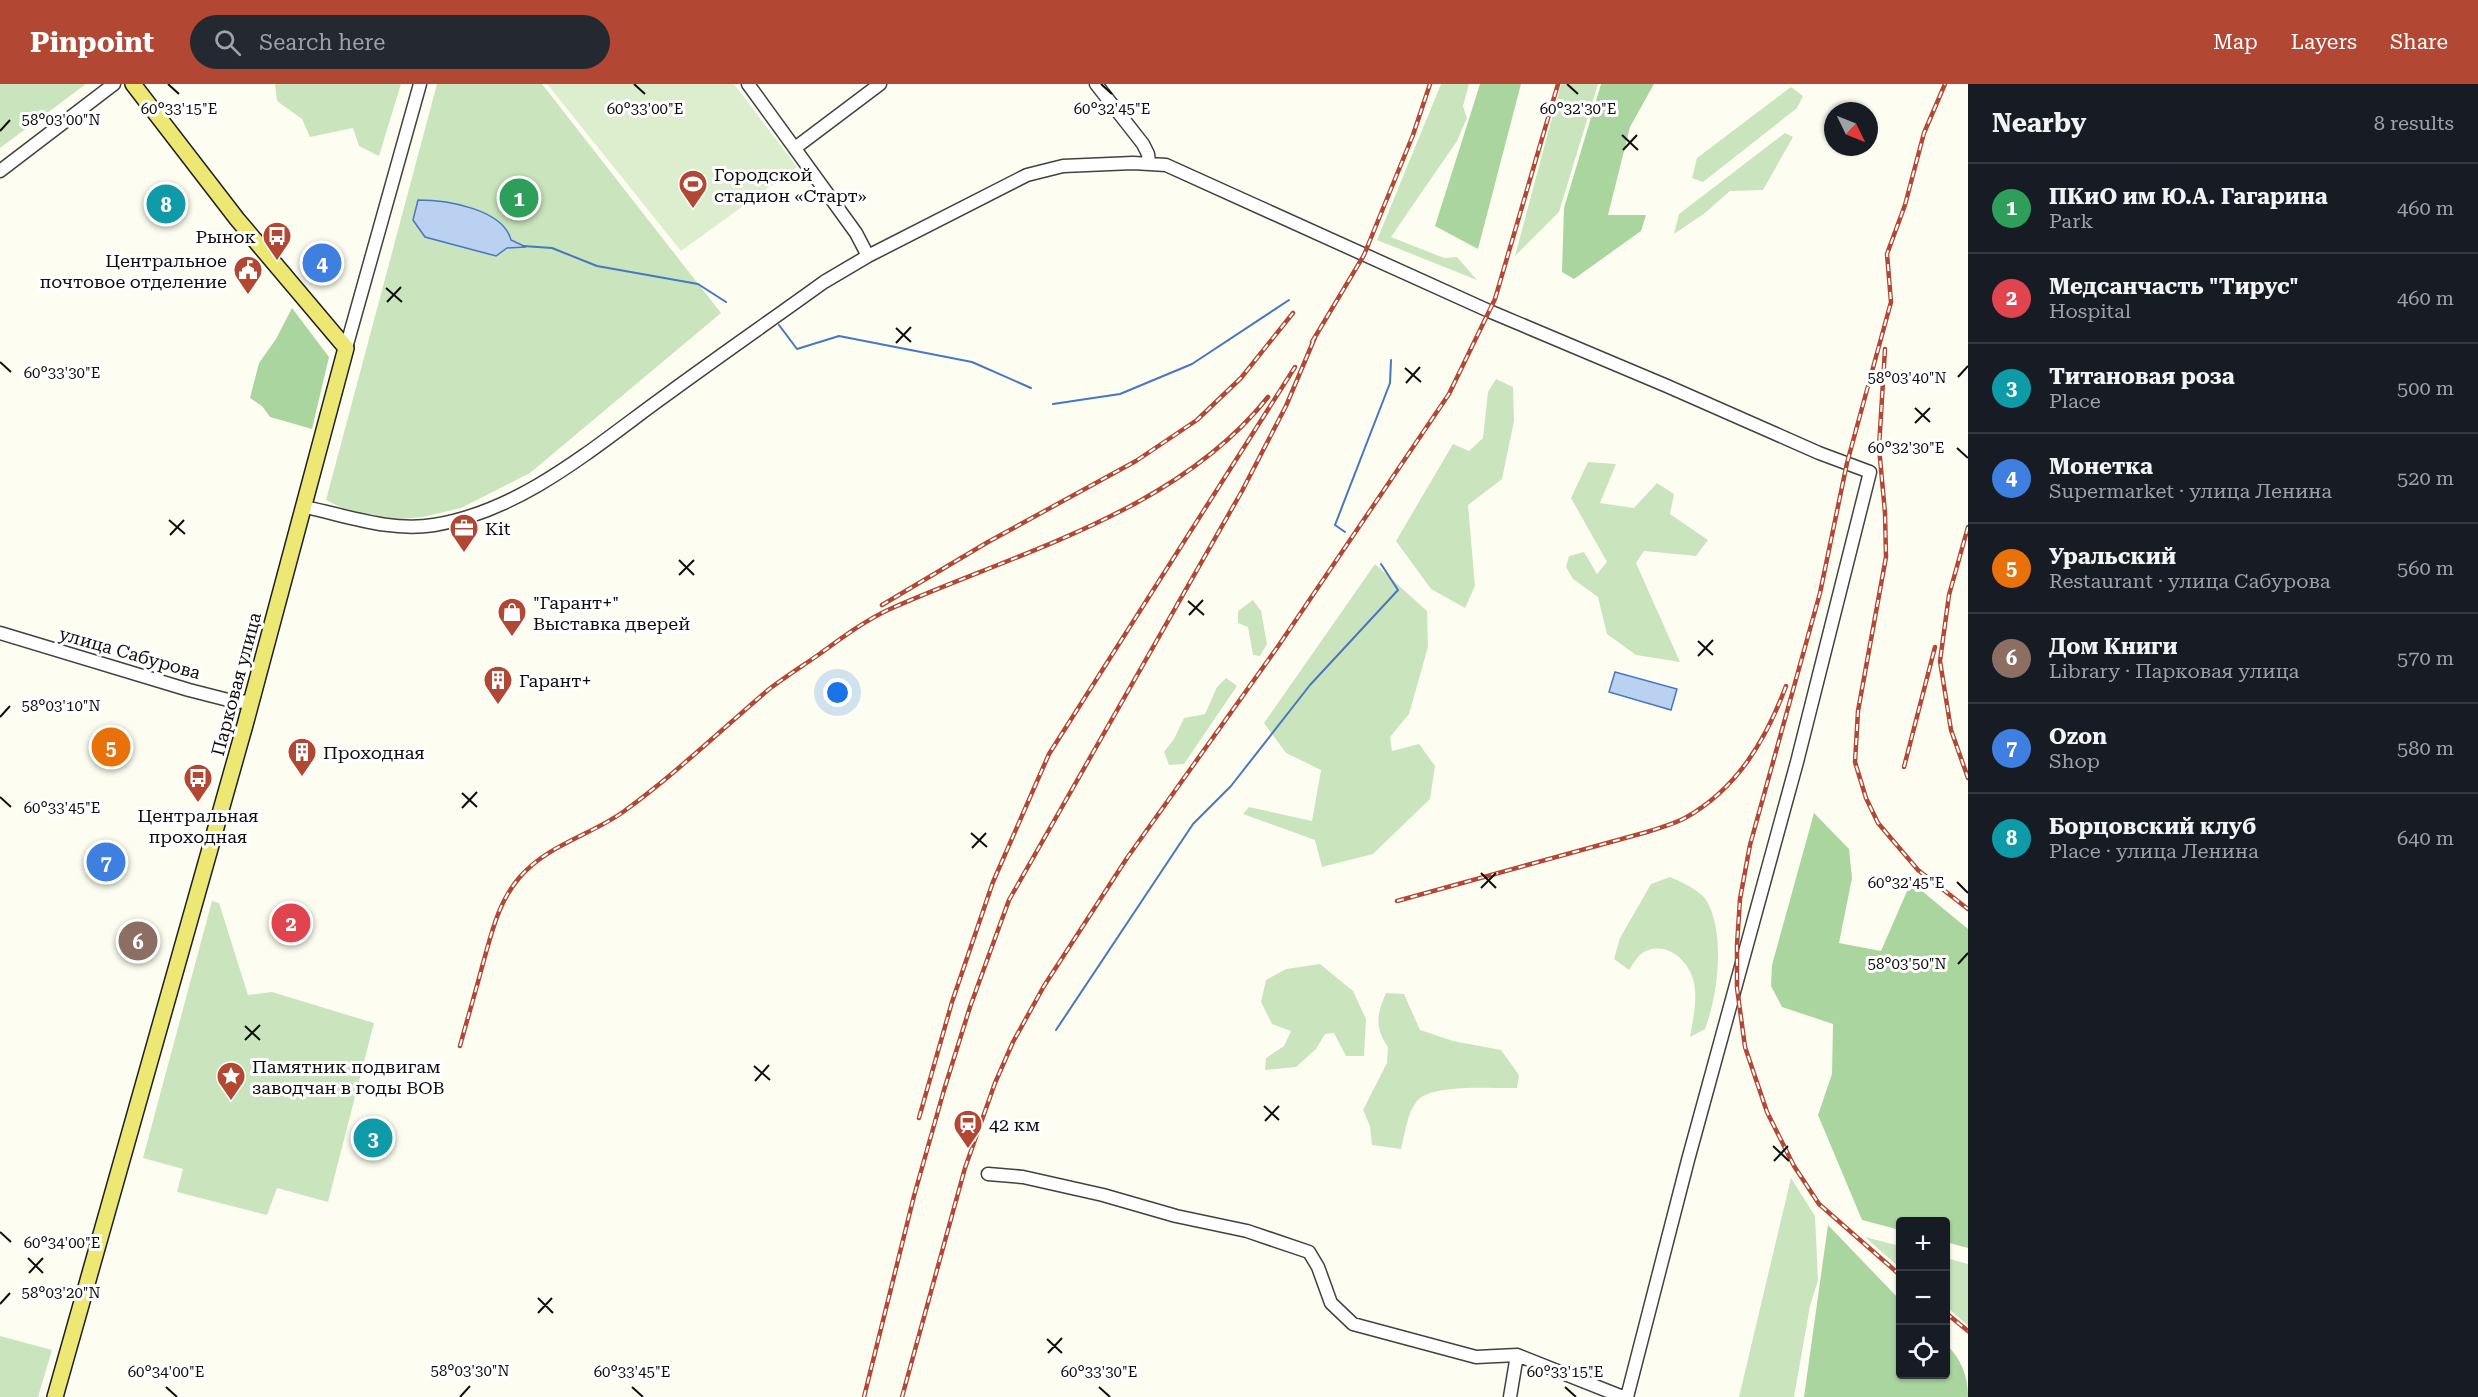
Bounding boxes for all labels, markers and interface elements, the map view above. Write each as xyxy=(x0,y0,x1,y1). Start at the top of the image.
search box xyxy=(190,15,610,69)
text: Pinpoint xyxy=(30,26,154,59)
icon: search xyxy=(211,26,244,59)
text: Search here xyxy=(259,30,385,55)
text: Map xyxy=(2213,30,2258,54)
text: Layers xyxy=(2291,30,2357,54)
text: Share xyxy=(2390,30,2448,54)
text: 60°33'15"E xyxy=(141,100,217,118)
text: 60°33'00"E xyxy=(607,100,683,118)
text: 60°32'45"E xyxy=(1074,100,1150,118)
text: 60°32'30"E xyxy=(1540,100,1616,118)
north arrow xyxy=(1824,102,1878,156)
text: Nearby xyxy=(1992,108,2086,138)
text: 58°03'00"N xyxy=(21,111,101,129)
text: 8 results xyxy=(2374,111,2454,135)
place label: Городской стадион «Старт» xyxy=(714,164,867,206)
sports icon: Городской стадион «Старт» xyxy=(677,168,709,210)
pin: 1 xyxy=(500,176,538,220)
pin: 8 xyxy=(146,182,186,226)
text: ПКиО им Ю.А. Гагарина xyxy=(2049,184,2328,209)
text: 1 xyxy=(2006,196,2017,220)
text: 460 m xyxy=(2397,196,2454,220)
text: Park xyxy=(2049,209,2093,233)
bus stop icon: Рынок xyxy=(261,220,293,262)
place label: Рынок xyxy=(195,226,256,247)
pin: 4 xyxy=(302,240,342,285)
place label: Центральное почтовое отделение xyxy=(40,250,227,292)
public building icon: Центральное почтовое отделение xyxy=(232,254,264,296)
text: Медсанчасть "Тирус" xyxy=(2049,274,2299,299)
text: 2 xyxy=(2006,286,2017,310)
text: 460 m xyxy=(2397,286,2454,310)
text: Hospital xyxy=(2049,299,2131,323)
text: 60°33'30"E xyxy=(24,364,100,382)
text: Титановая роза xyxy=(2049,364,2235,389)
text: 58°03'40"N xyxy=(1867,369,1947,387)
text: 3 xyxy=(2006,376,2017,400)
text: 500 m xyxy=(2397,376,2454,400)
text: Place xyxy=(2049,389,2101,413)
text: 60°32'30"E xyxy=(1868,439,1944,457)
text: Монетка xyxy=(2049,454,2153,479)
text: 4 xyxy=(2006,466,2017,490)
text: 520 m xyxy=(2397,466,2454,490)
text: Supermarket · улица Ленина xyxy=(2049,479,2332,503)
office icon: Kit xyxy=(448,512,480,554)
place label: Kit xyxy=(485,518,511,539)
text: Уральский xyxy=(2049,544,2176,569)
text: 5 xyxy=(2006,556,2017,580)
text: 560 m xyxy=(2397,556,2454,580)
text: Restaurant · улица Сабурова xyxy=(2049,569,2331,593)
place label: "Гарант+" Выставка дверей xyxy=(533,592,690,634)
shop icon: "Гарант+" Выставка дверей xyxy=(496,596,528,638)
street label: Парковая улица xyxy=(207,610,265,758)
street label: улица Сабурова xyxy=(57,623,203,683)
text: Дом Книги xyxy=(2049,634,2178,659)
text: 6 xyxy=(2006,646,2017,670)
text: 570 m xyxy=(2397,646,2454,670)
text: Library · Парковая улица xyxy=(2049,659,2299,683)
building icon: Гарант+ xyxy=(482,664,514,706)
place label: Гарант+ xyxy=(519,670,592,691)
your location xyxy=(823,678,852,707)
text: 58°03'10"N xyxy=(21,697,101,715)
pin: 5 xyxy=(92,724,130,770)
text: Ozon xyxy=(2049,724,2107,749)
building icon: Проходная xyxy=(286,736,318,778)
text: 7 xyxy=(2006,736,2017,760)
text: 580 m xyxy=(2397,736,2454,760)
place label: Проходная xyxy=(323,742,425,763)
text: Shop xyxy=(2049,749,2100,773)
bus stop icon: Центральная проходная xyxy=(182,762,214,804)
text: 60°33'45"E xyxy=(24,799,100,817)
place label: Центральная проходная xyxy=(138,805,258,847)
text: Борцовский клуб xyxy=(2049,814,2256,839)
text: 8 xyxy=(2006,826,2017,850)
text: 640 m xyxy=(2397,826,2454,850)
text: Place · улица Ленина xyxy=(2049,839,2259,863)
pin: 7 xyxy=(86,840,126,884)
text: 60°32'45"E xyxy=(1868,874,1944,892)
pin: 2 xyxy=(272,900,310,946)
pin: 6 xyxy=(118,918,158,964)
text: 58°03'50"N xyxy=(1867,955,1947,973)
place label: Памятник подвигам заводчан в годы ВОВ xyxy=(252,1056,445,1098)
place icon: Памятник подвигам заводчан в годы ВОВ xyxy=(215,1060,247,1102)
station icon: 42 км xyxy=(952,1108,984,1150)
place label: 42 км xyxy=(989,1114,1040,1135)
pin: 3 xyxy=(354,1116,392,1160)
map controls xyxy=(1896,1217,1950,1379)
button: + xyxy=(1896,1217,1950,1271)
text: 60°34'00"E xyxy=(24,1234,100,1252)
button: − xyxy=(1896,1271,1950,1325)
text: 58°03'20"N xyxy=(21,1284,101,1302)
button: locate xyxy=(1896,1325,1950,1379)
text: 58°03'30"N xyxy=(430,1362,510,1380)
text: 60°34'00"E xyxy=(128,1363,204,1381)
text: 60°33'45"E xyxy=(594,1363,670,1381)
text: 60°33'30"E xyxy=(1061,1363,1137,1381)
text: 60°33'15"E xyxy=(1527,1363,1603,1381)

